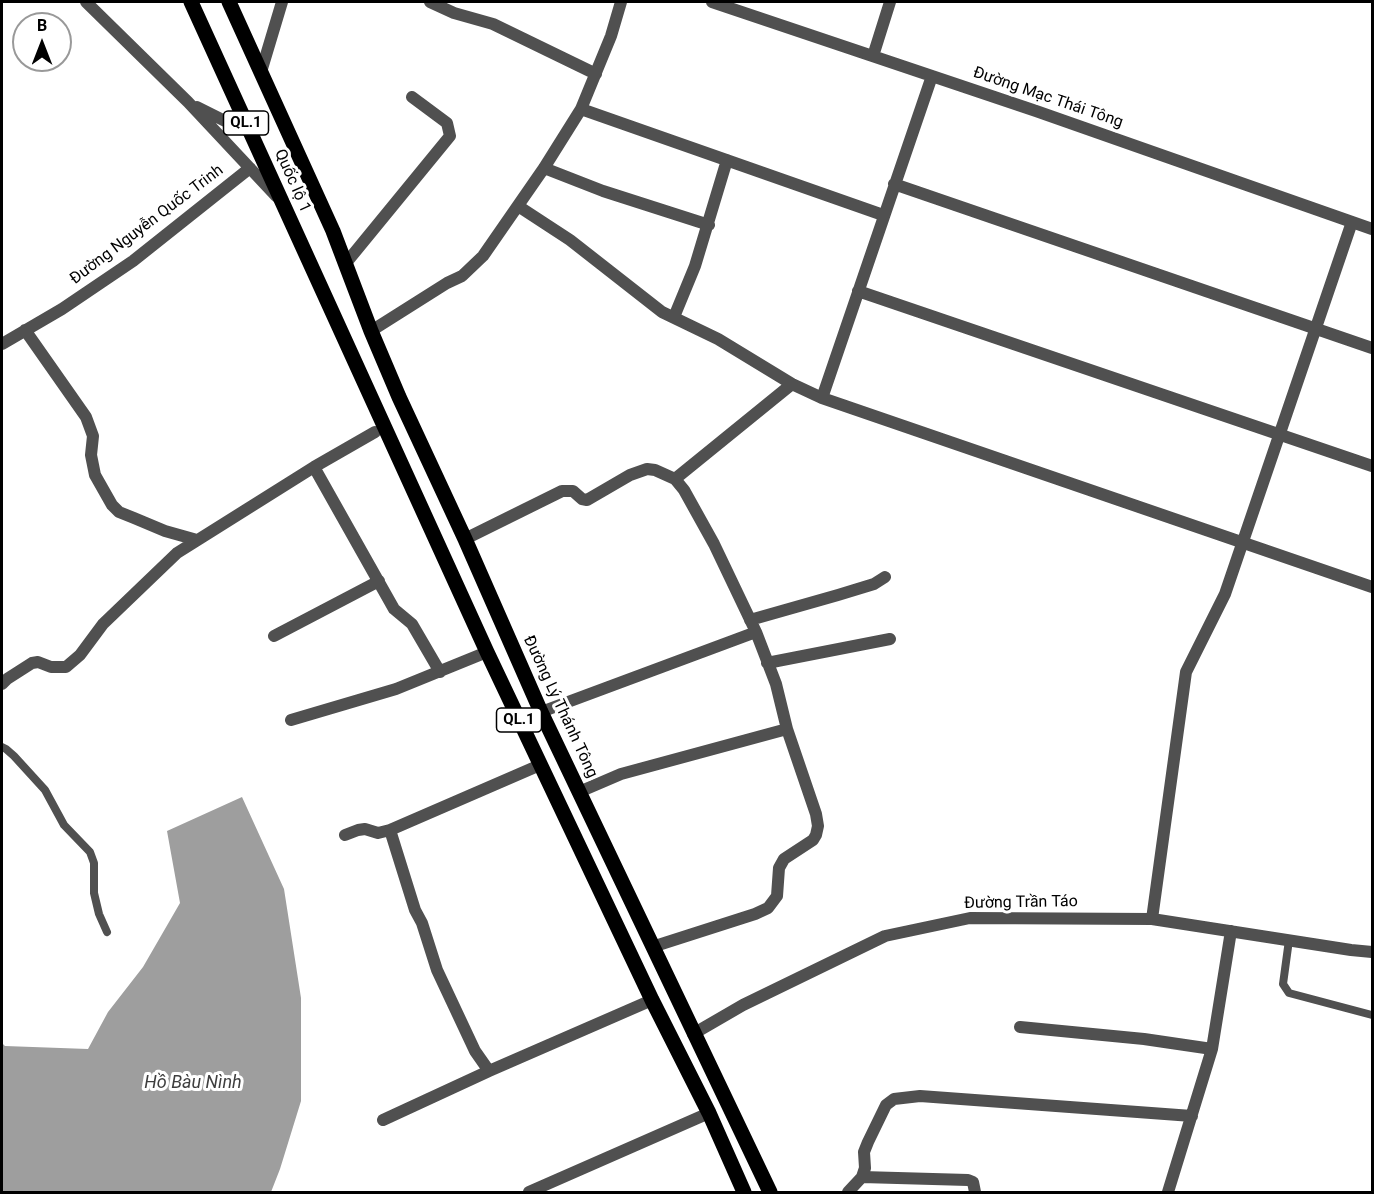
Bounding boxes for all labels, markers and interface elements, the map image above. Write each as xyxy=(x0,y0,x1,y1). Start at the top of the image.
north arrow xyxy=(12,12,72,72)
text: B xyxy=(37,16,47,35)
street label: Đường Mạc Thái Tông xyxy=(971,63,1125,133)
road number: QL.1 xyxy=(224,111,268,135)
street label: Quốc lộ 1 xyxy=(270,146,314,216)
street label: Đường Nguyễn Quốc Trinh xyxy=(67,161,227,289)
street label: Đường Lý Thánh Tông xyxy=(519,633,601,781)
road number: QL.1 xyxy=(496,708,542,732)
street label: Đường Trần Táo xyxy=(964,892,1078,914)
water label: Hồ Bàu Nình xyxy=(144,1072,242,1094)

